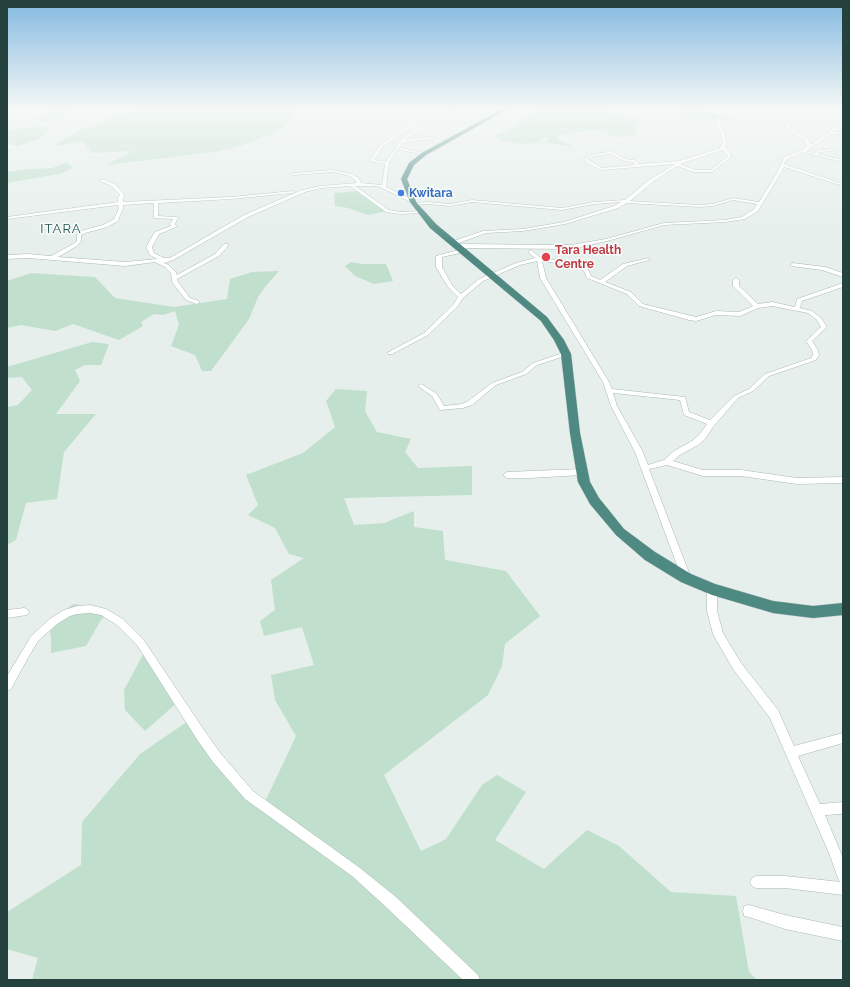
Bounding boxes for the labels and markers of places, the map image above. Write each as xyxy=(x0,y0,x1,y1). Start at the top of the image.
place label: Kwitara xyxy=(409,186,453,200)
marker: Kwitara xyxy=(396,188,406,198)
place label: Tara Health Centre xyxy=(555,243,621,271)
marker: Tara Health Centre xyxy=(540,251,552,263)

